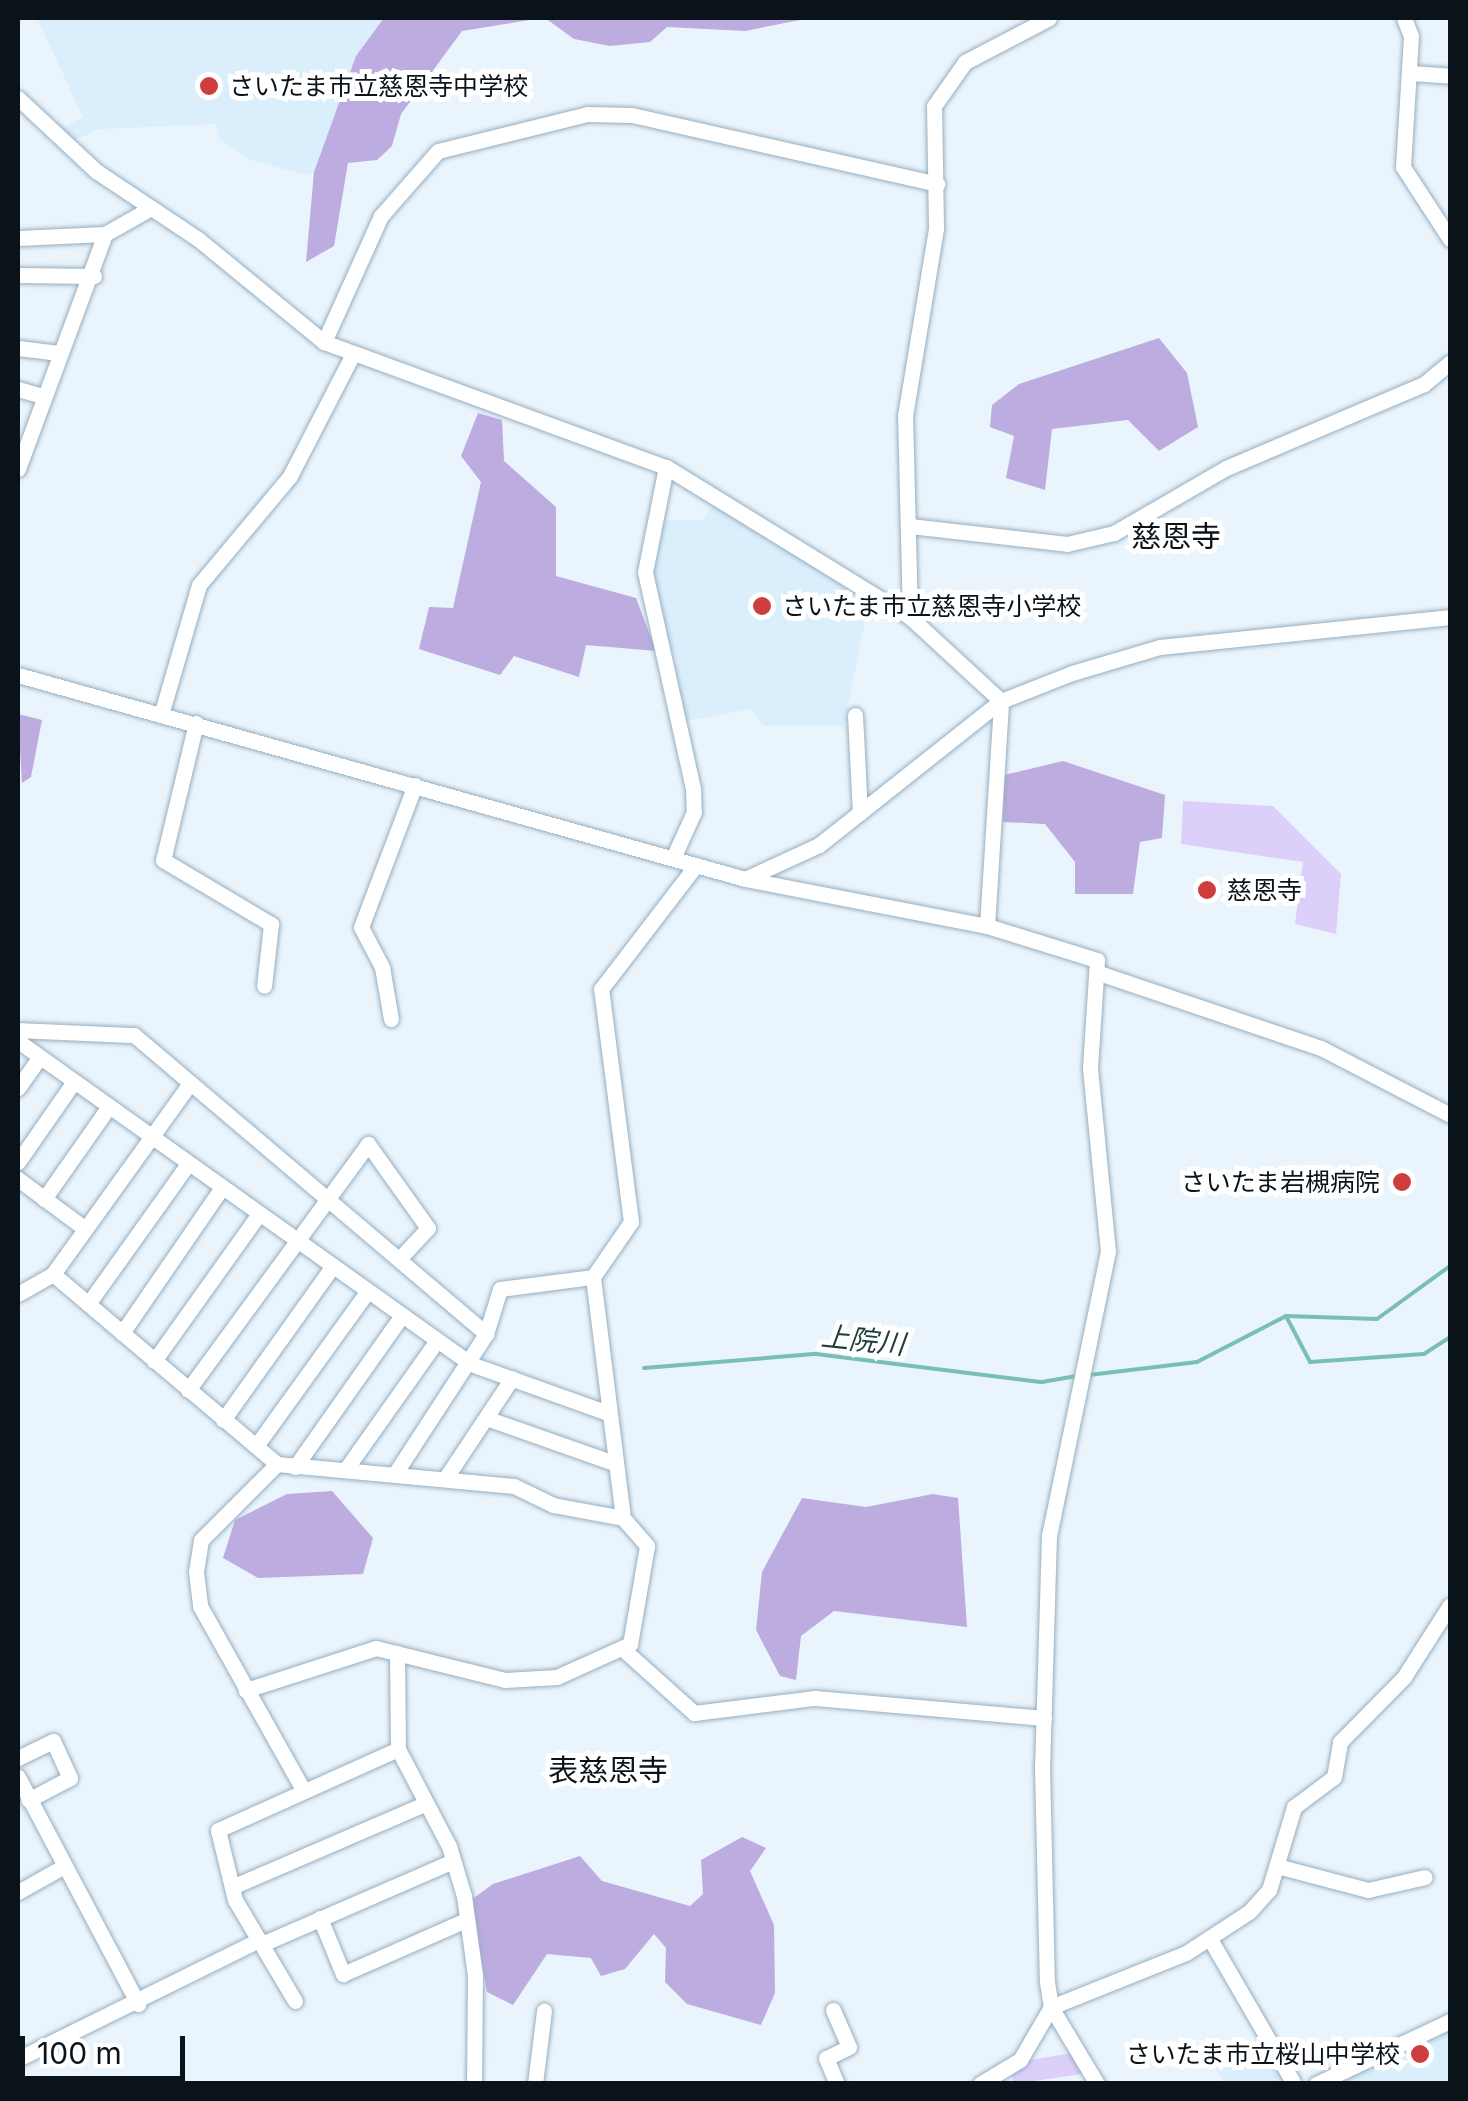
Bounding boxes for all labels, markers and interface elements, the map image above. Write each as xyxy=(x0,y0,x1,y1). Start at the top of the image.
place label: さいたま市立慈恩寺中学校 xyxy=(229,71,529,101)
marker: さいたま市立慈恩寺中学校 xyxy=(198,75,220,97)
district label: 慈恩寺 xyxy=(1131,518,1221,554)
place label: さいたま市立慈恩寺小学校 xyxy=(782,591,1082,621)
marker: さいたま市立慈恩寺小学校 xyxy=(751,595,773,617)
place label: 慈恩寺 xyxy=(1227,875,1302,905)
marker: 慈恩寺 xyxy=(1196,879,1218,901)
place label: さいたま岩槻病院 xyxy=(1180,1167,1380,1197)
marker: さいたま岩槻病院 xyxy=(1389,1169,1415,1195)
water label: 上院川 xyxy=(819,1319,907,1361)
district label: 表慈恩寺 xyxy=(548,1752,668,1788)
scale bar xyxy=(25,2016,190,2078)
text: 100 m xyxy=(37,2035,122,2071)
place label: さいたま市立桜山中学校 xyxy=(1125,2039,1400,2069)
marker: さいたま市立桜山中学校 xyxy=(1409,2043,1431,2065)

